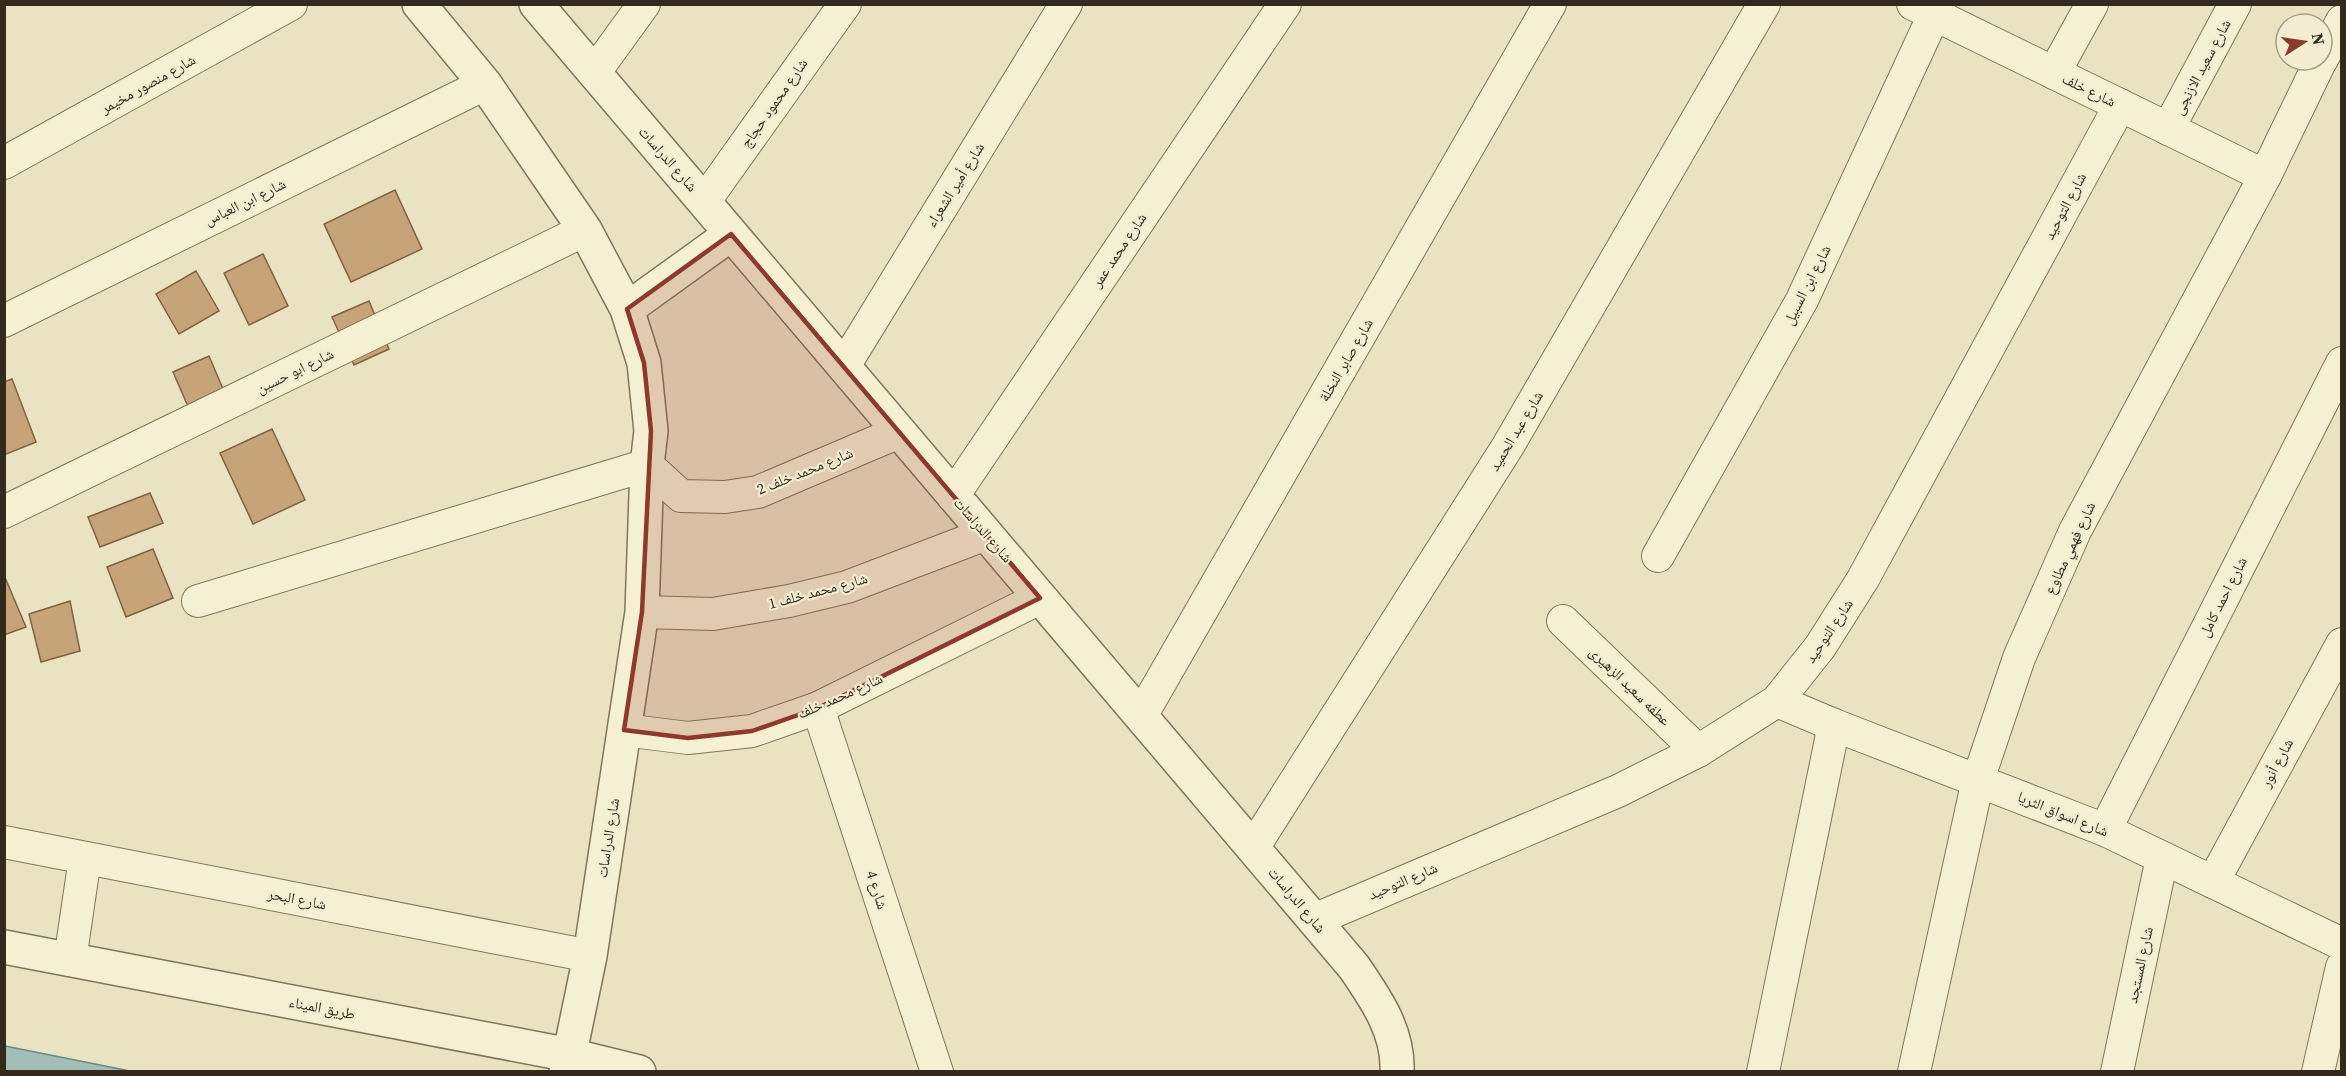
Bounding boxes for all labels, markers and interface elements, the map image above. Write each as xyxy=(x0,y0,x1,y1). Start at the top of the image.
north arrow xyxy=(2274,12,2334,72)
street label: شارع سعيد الازنجى xyxy=(2167,15,2236,118)
text: N xyxy=(2307,31,2331,47)
street label: شارع منصور مخيمر xyxy=(96,49,199,119)
street label: شارع محمود حجاج xyxy=(735,54,812,152)
street label: شارع خلف xyxy=(2059,68,2120,112)
street label: شارع الدراسات xyxy=(634,121,703,196)
street label: شارع أمير الشعراء xyxy=(920,138,989,231)
street label: شارع التوحيد xyxy=(2038,168,2091,243)
street label: شارع ابن العباس xyxy=(200,173,289,230)
street label: شارع محمد عمر xyxy=(1085,208,1151,292)
street label: شارع ابن السبيل xyxy=(1777,241,1836,328)
street label: شارع صابر النخلة xyxy=(1313,314,1378,405)
street label: شارع ابو حسين xyxy=(252,343,337,398)
street label: شارع عبد الحميد xyxy=(1483,387,1548,475)
street label: شارع محمد خلف 2 xyxy=(754,442,856,499)
street label: شارع الدراسات xyxy=(949,492,1018,567)
street label: شارع فهمي مطاوع xyxy=(2039,498,2102,598)
street label: شارع احمد كامل xyxy=(2193,553,2252,641)
street label: شارع محمد خلف 1 xyxy=(766,567,870,614)
street label: شارع التوحيد xyxy=(1799,594,1858,667)
street label: عطفه سعيد الزهيرى xyxy=(1585,641,1676,730)
street label: شارع محمد خلف xyxy=(794,667,886,724)
street label: شارع أنور xyxy=(2254,735,2298,792)
street label: شارع اسواق الثريا xyxy=(2015,786,2112,841)
street label: شارع الدراسات xyxy=(591,796,624,879)
street label: شارع التوحيد xyxy=(1365,857,1441,905)
street label: شارع الدراسات xyxy=(1263,862,1331,937)
street label: شارع 4 xyxy=(861,868,894,912)
street label: شارع البحر xyxy=(265,882,328,914)
street label: شارع المستجد xyxy=(2121,925,2158,1005)
street label: طريق الميناء xyxy=(287,991,357,1024)

